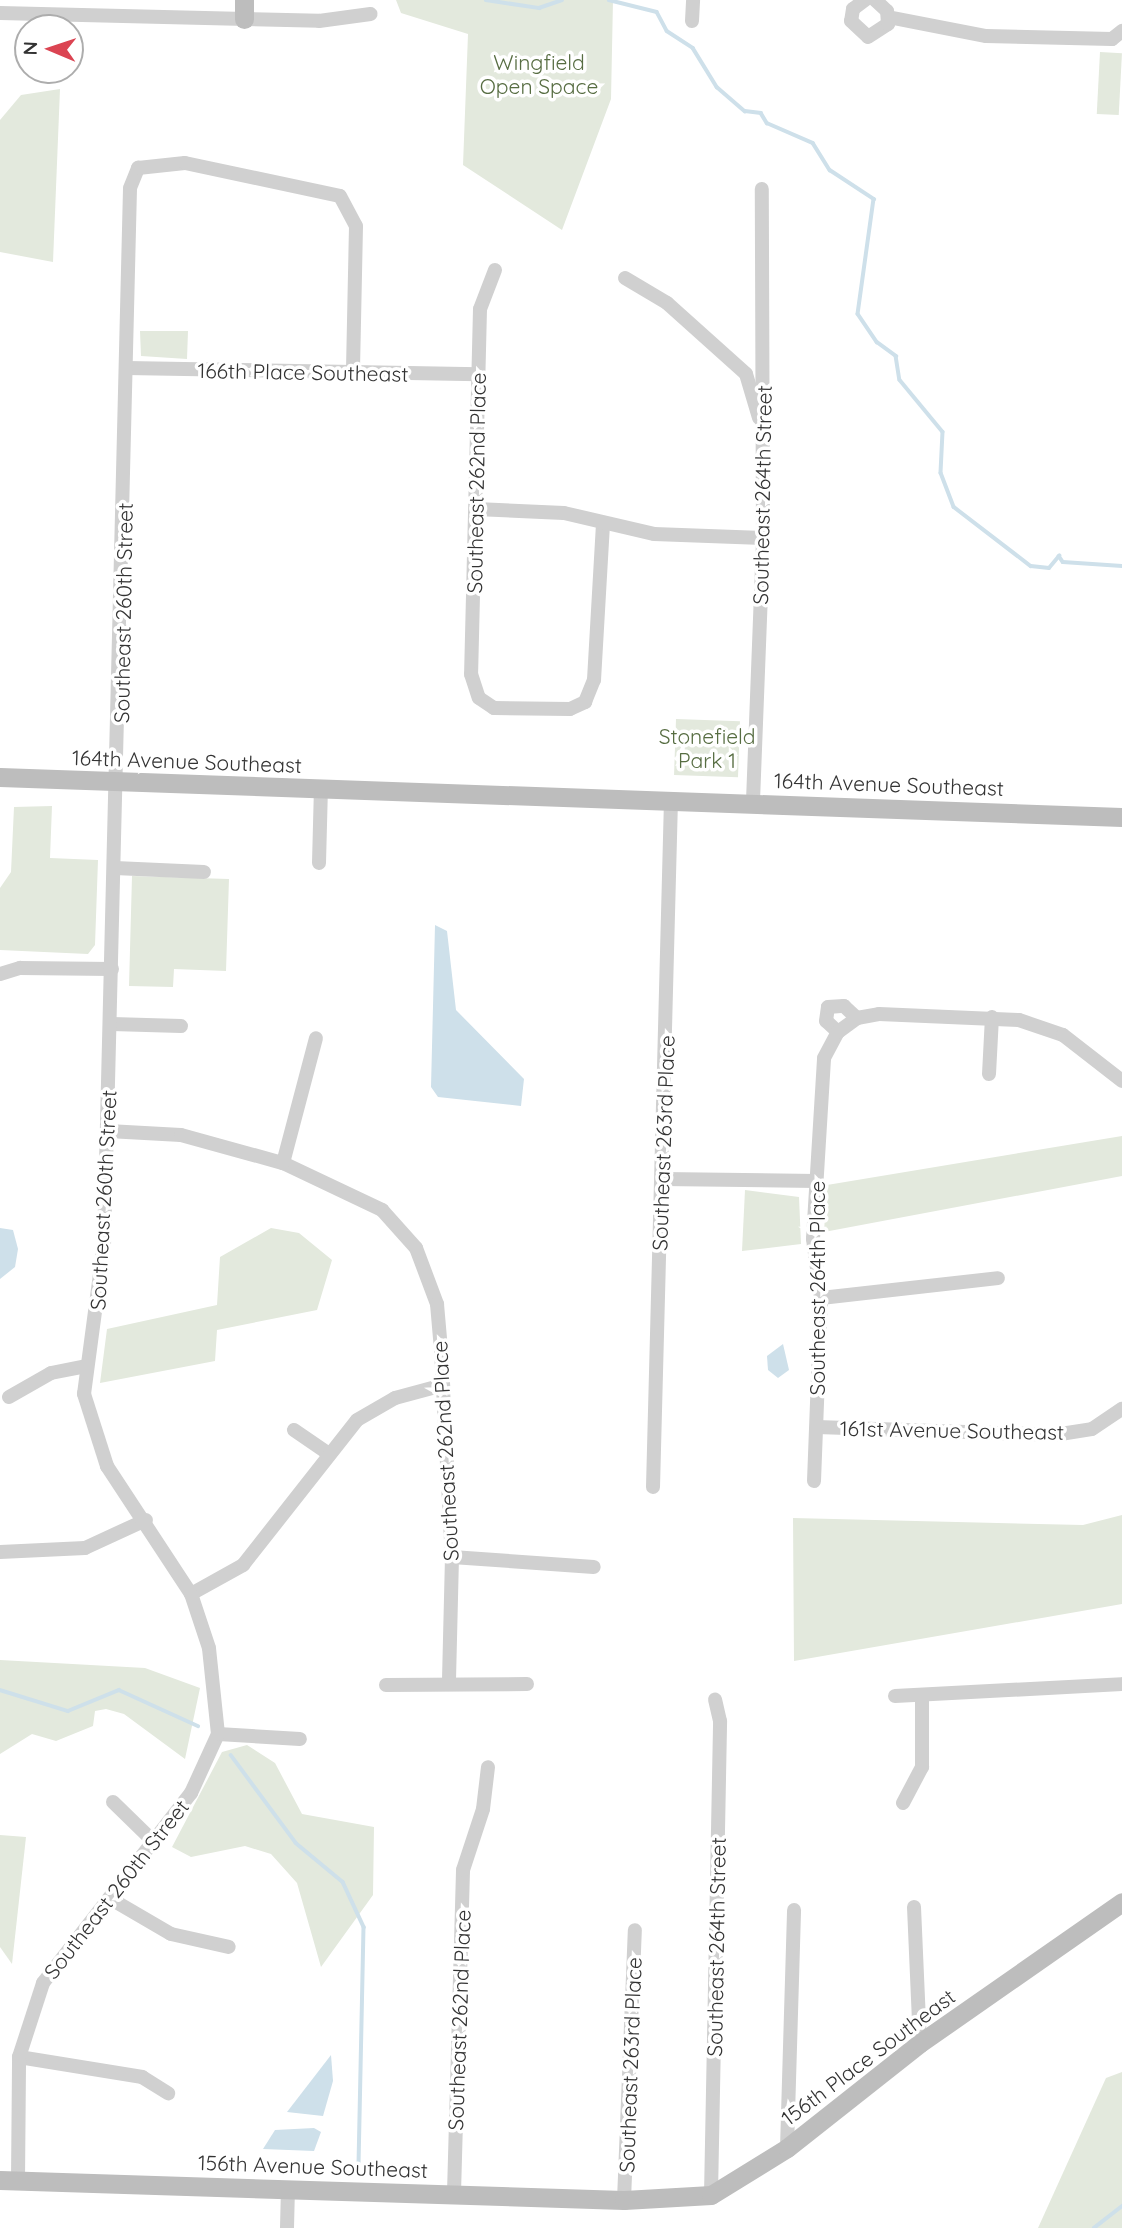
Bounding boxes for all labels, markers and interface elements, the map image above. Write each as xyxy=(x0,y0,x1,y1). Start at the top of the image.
north arrow xyxy=(14,14,84,84)
text: N xyxy=(18,41,42,56)
park label: Wingfield Open Space xyxy=(480,49,598,99)
street label: 166th Place Southeast xyxy=(197,358,409,386)
street label: Southeast 262nd Place xyxy=(461,372,491,594)
street label: Southeast 264th Street xyxy=(747,385,777,605)
street label: Southeast 260th Street xyxy=(108,503,138,723)
park label: Stonefield Park 1 xyxy=(659,723,755,773)
street label: 164th Avenue Southeast xyxy=(72,744,302,778)
street label: 164th Avenue Southeast xyxy=(774,767,1004,801)
street label: Southeast 263rd Place xyxy=(647,1035,679,1251)
street label: Southeast 260th Street xyxy=(85,1089,121,1311)
street label: Southeast 264th Place xyxy=(804,1181,830,1395)
street label: Southeast 262nd Place xyxy=(427,1340,463,1562)
street label: 161st Avenue Southeast xyxy=(840,1415,1064,1445)
street label: Southeast 260th Street xyxy=(38,1794,194,1984)
street label: Southeast 264th Street xyxy=(701,1837,731,2057)
street label: Southeast 262nd Place xyxy=(443,1909,475,2131)
street label: Southeast 263rd Place xyxy=(614,1957,646,2173)
street label: 156th Place Southeast xyxy=(776,1983,960,2131)
street label: 156th Avenue Southeast xyxy=(198,2149,428,2183)

